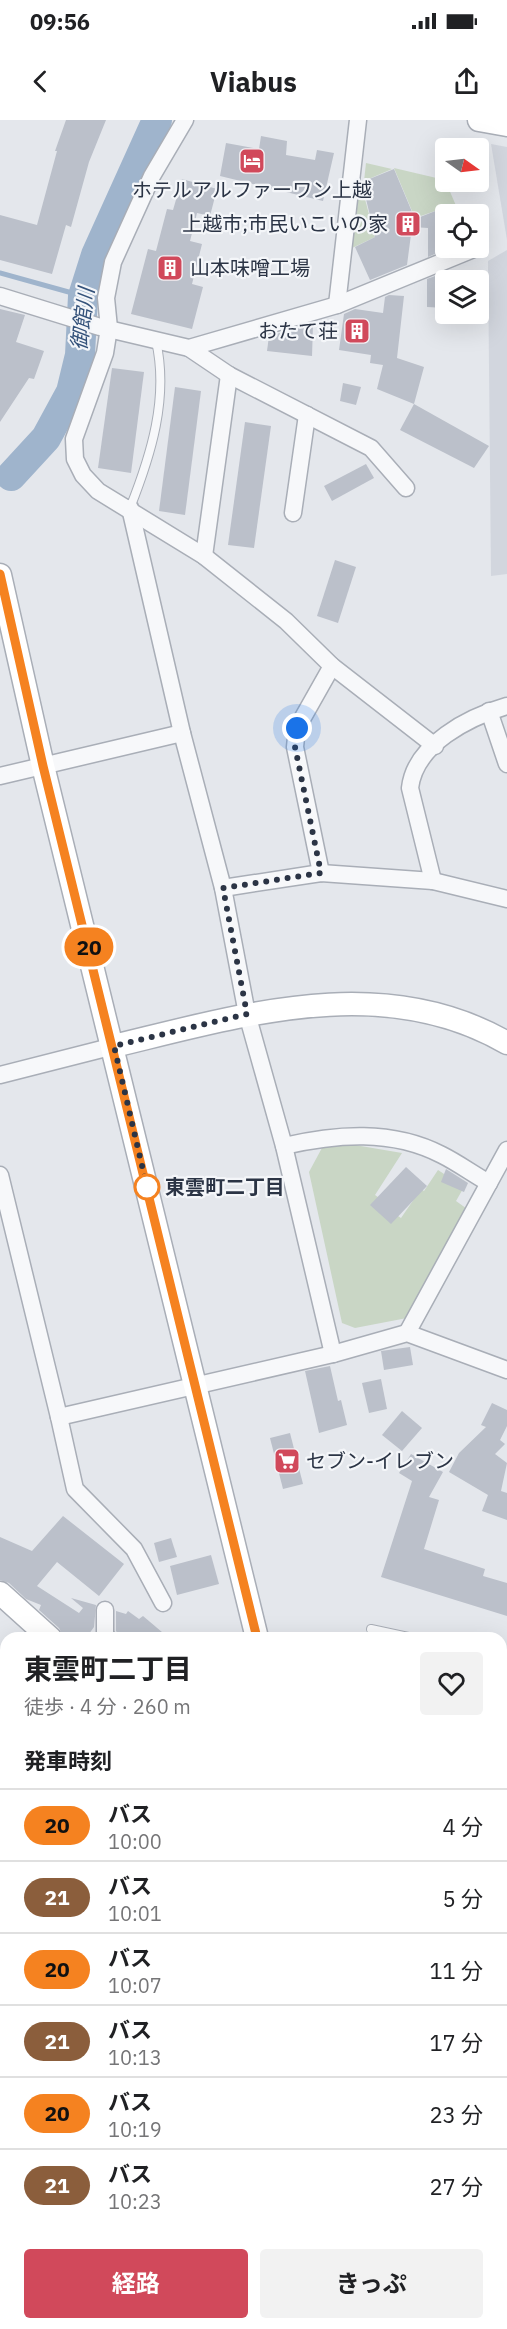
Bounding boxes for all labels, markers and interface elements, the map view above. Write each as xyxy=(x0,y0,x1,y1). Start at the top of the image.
text: 09:56 xyxy=(30,7,90,36)
text: Viabus xyxy=(210,64,297,99)
icon: back xyxy=(24,65,57,98)
icon: share xyxy=(450,65,483,98)
north arrow xyxy=(435,138,489,192)
map controls xyxy=(435,138,489,324)
hotel icon: ホテルアルファーワン上越 xyxy=(237,146,267,176)
place label: ホテルアルファーワン上越 xyxy=(132,176,372,203)
button: locate xyxy=(435,204,489,258)
building icon: 上越市;市民いこいの家 xyxy=(393,209,423,239)
place label: 上越市;市民いこいの家 xyxy=(182,210,388,237)
building icon: 山本味噌工場 xyxy=(155,253,185,283)
place label: 山本味噌工場 xyxy=(190,254,310,281)
button: layers xyxy=(435,270,489,324)
water label: 御館川 xyxy=(64,284,100,352)
building icon: おたて荘 xyxy=(342,316,372,346)
place label: おたて荘 xyxy=(258,317,338,344)
your location xyxy=(282,713,312,743)
line badge: 20 xyxy=(62,928,116,966)
text: 20 xyxy=(76,933,102,961)
place label: 東雲町二丁目 xyxy=(165,1173,285,1200)
marker: 東雲町二丁目 xyxy=(134,1174,160,1200)
supermarket icon: セブン-イレブン xyxy=(272,1446,302,1476)
place label: セブン-イレブン xyxy=(306,1447,454,1474)
text: 東雲町二丁目 xyxy=(24,1650,192,1687)
button: heart xyxy=(420,1652,483,1715)
text: 徒歩 · 4 分 · 260 m xyxy=(24,1693,191,1720)
text: 発車時刻 xyxy=(24,1746,112,1775)
text: バス xyxy=(108,1799,152,1828)
text: 20 xyxy=(44,1811,70,1839)
text: 4 分 xyxy=(443,1812,483,1841)
text: 10:00 xyxy=(108,1828,162,1855)
text: バス xyxy=(108,1871,152,1900)
text: 21 xyxy=(44,1883,70,1911)
text: 5 分 xyxy=(443,1884,483,1913)
text: 10:01 xyxy=(108,1900,162,1927)
text: バス xyxy=(108,1943,152,1972)
text: 20 xyxy=(44,1955,70,1983)
text: 11 分 xyxy=(429,1956,483,1985)
text: 10:07 xyxy=(108,1972,162,1999)
text: バス xyxy=(108,2015,152,2044)
text: 21 xyxy=(44,2027,70,2055)
text: 17 分 xyxy=(429,2028,483,2057)
text: 10:13 xyxy=(108,2044,162,2071)
text: バス xyxy=(108,2087,152,2116)
text: 20 xyxy=(44,2099,70,2127)
text: 23 分 xyxy=(429,2100,483,2129)
text: 10:19 xyxy=(108,2116,162,2143)
text: バス xyxy=(108,2159,152,2188)
text: 21 xyxy=(44,2171,70,2199)
text: 27 分 xyxy=(429,2172,483,2201)
text: 10:23 xyxy=(108,2188,162,2215)
button: 経路 xyxy=(24,2249,248,2318)
button: きっぷ xyxy=(260,2249,483,2318)

